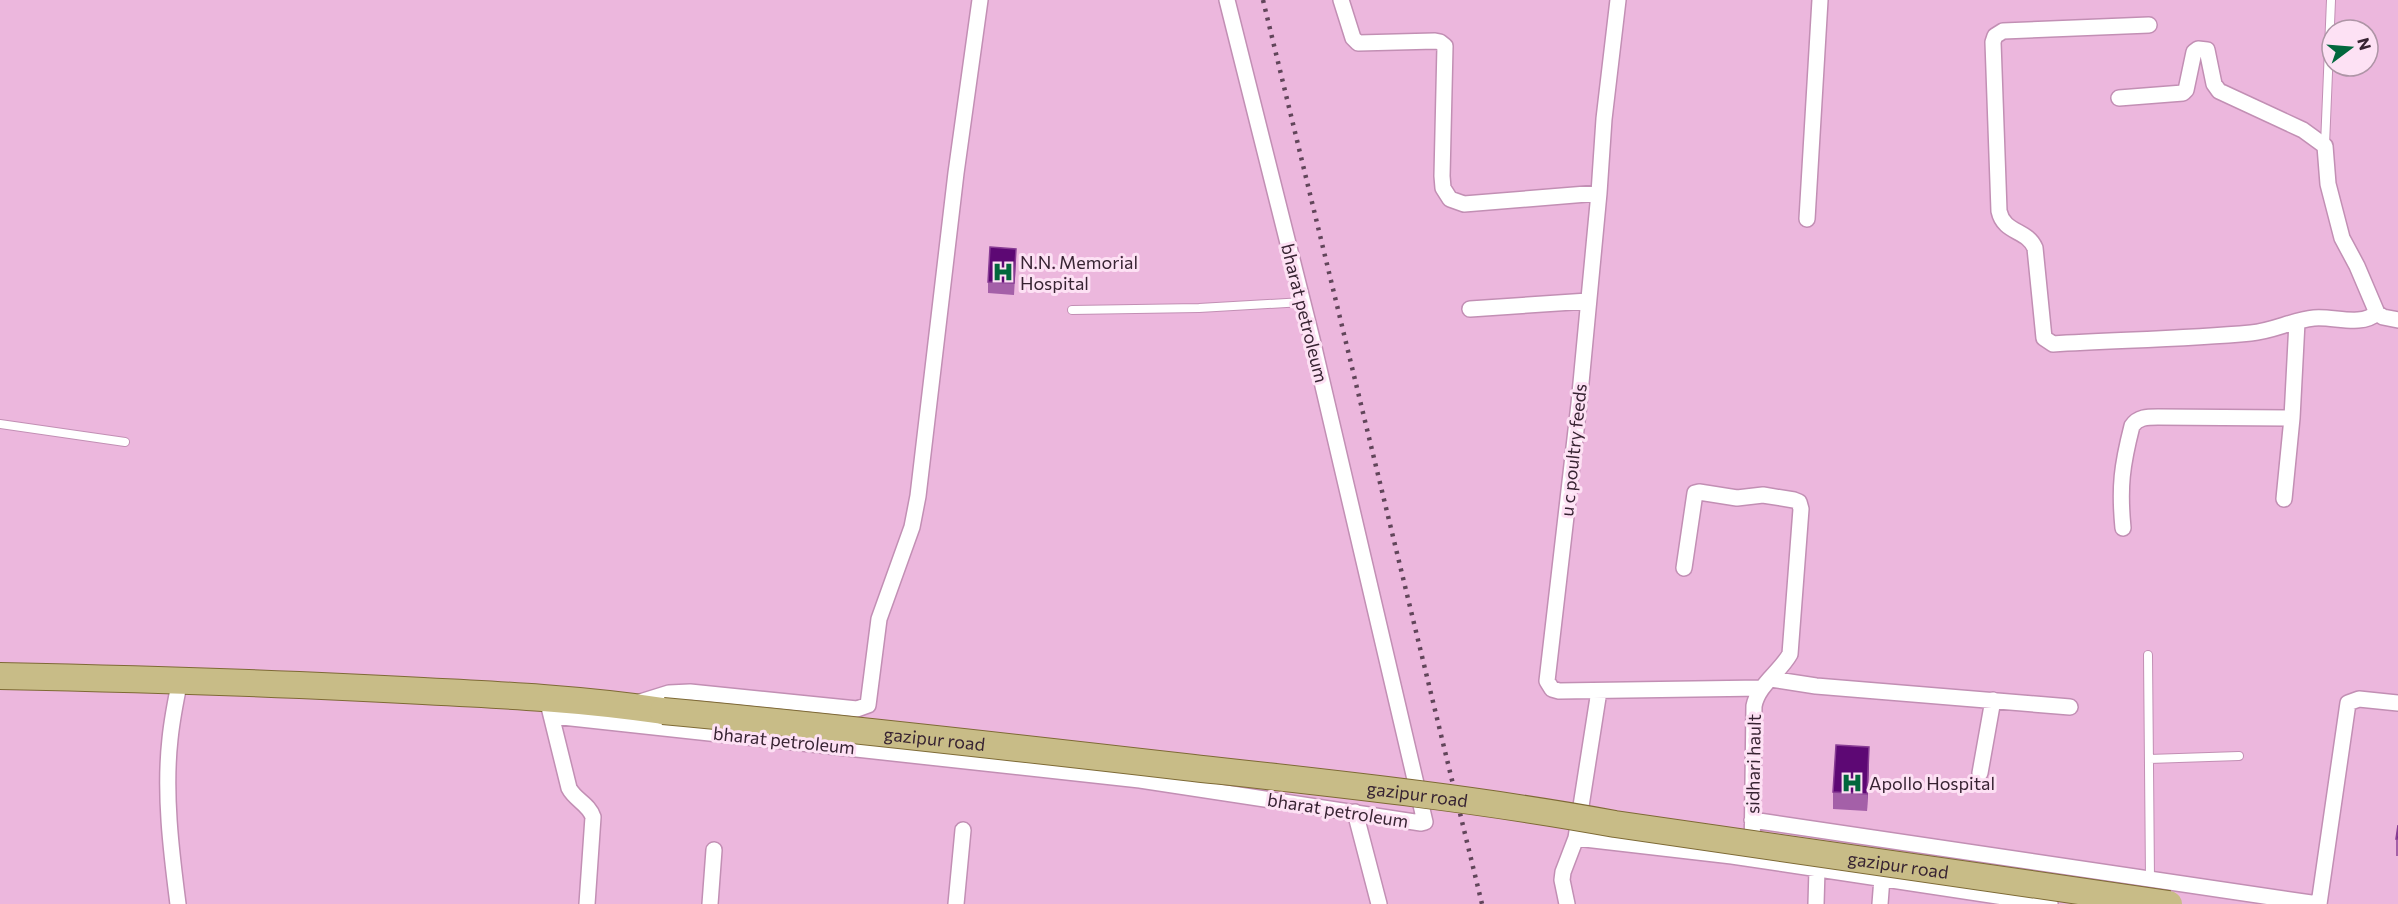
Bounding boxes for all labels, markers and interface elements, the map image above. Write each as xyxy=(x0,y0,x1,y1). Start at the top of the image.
north arrow xyxy=(2320,18,2380,78)
text: N xyxy=(2354,35,2376,52)
street label: bharat petroleum xyxy=(1277,241,1333,385)
place label: N.N. Memorial Hospital xyxy=(1020,251,1138,294)
hospital icon: N.N. Memorial Hospital xyxy=(991,260,1015,284)
street label: u c poultry feeds xyxy=(1555,382,1591,518)
street label: sidhari hault xyxy=(1741,714,1765,814)
street label: bharat petroleum xyxy=(712,722,856,758)
street label: gazipur road xyxy=(883,722,986,755)
hospital icon: Apollo Hospital xyxy=(1840,771,1864,795)
place label: Apollo Hospital xyxy=(1869,772,1995,794)
street label: gazipur road xyxy=(1366,777,1469,811)
street label: bharat petroleum xyxy=(1266,788,1410,832)
street label: gazipur road xyxy=(1846,847,1950,883)

